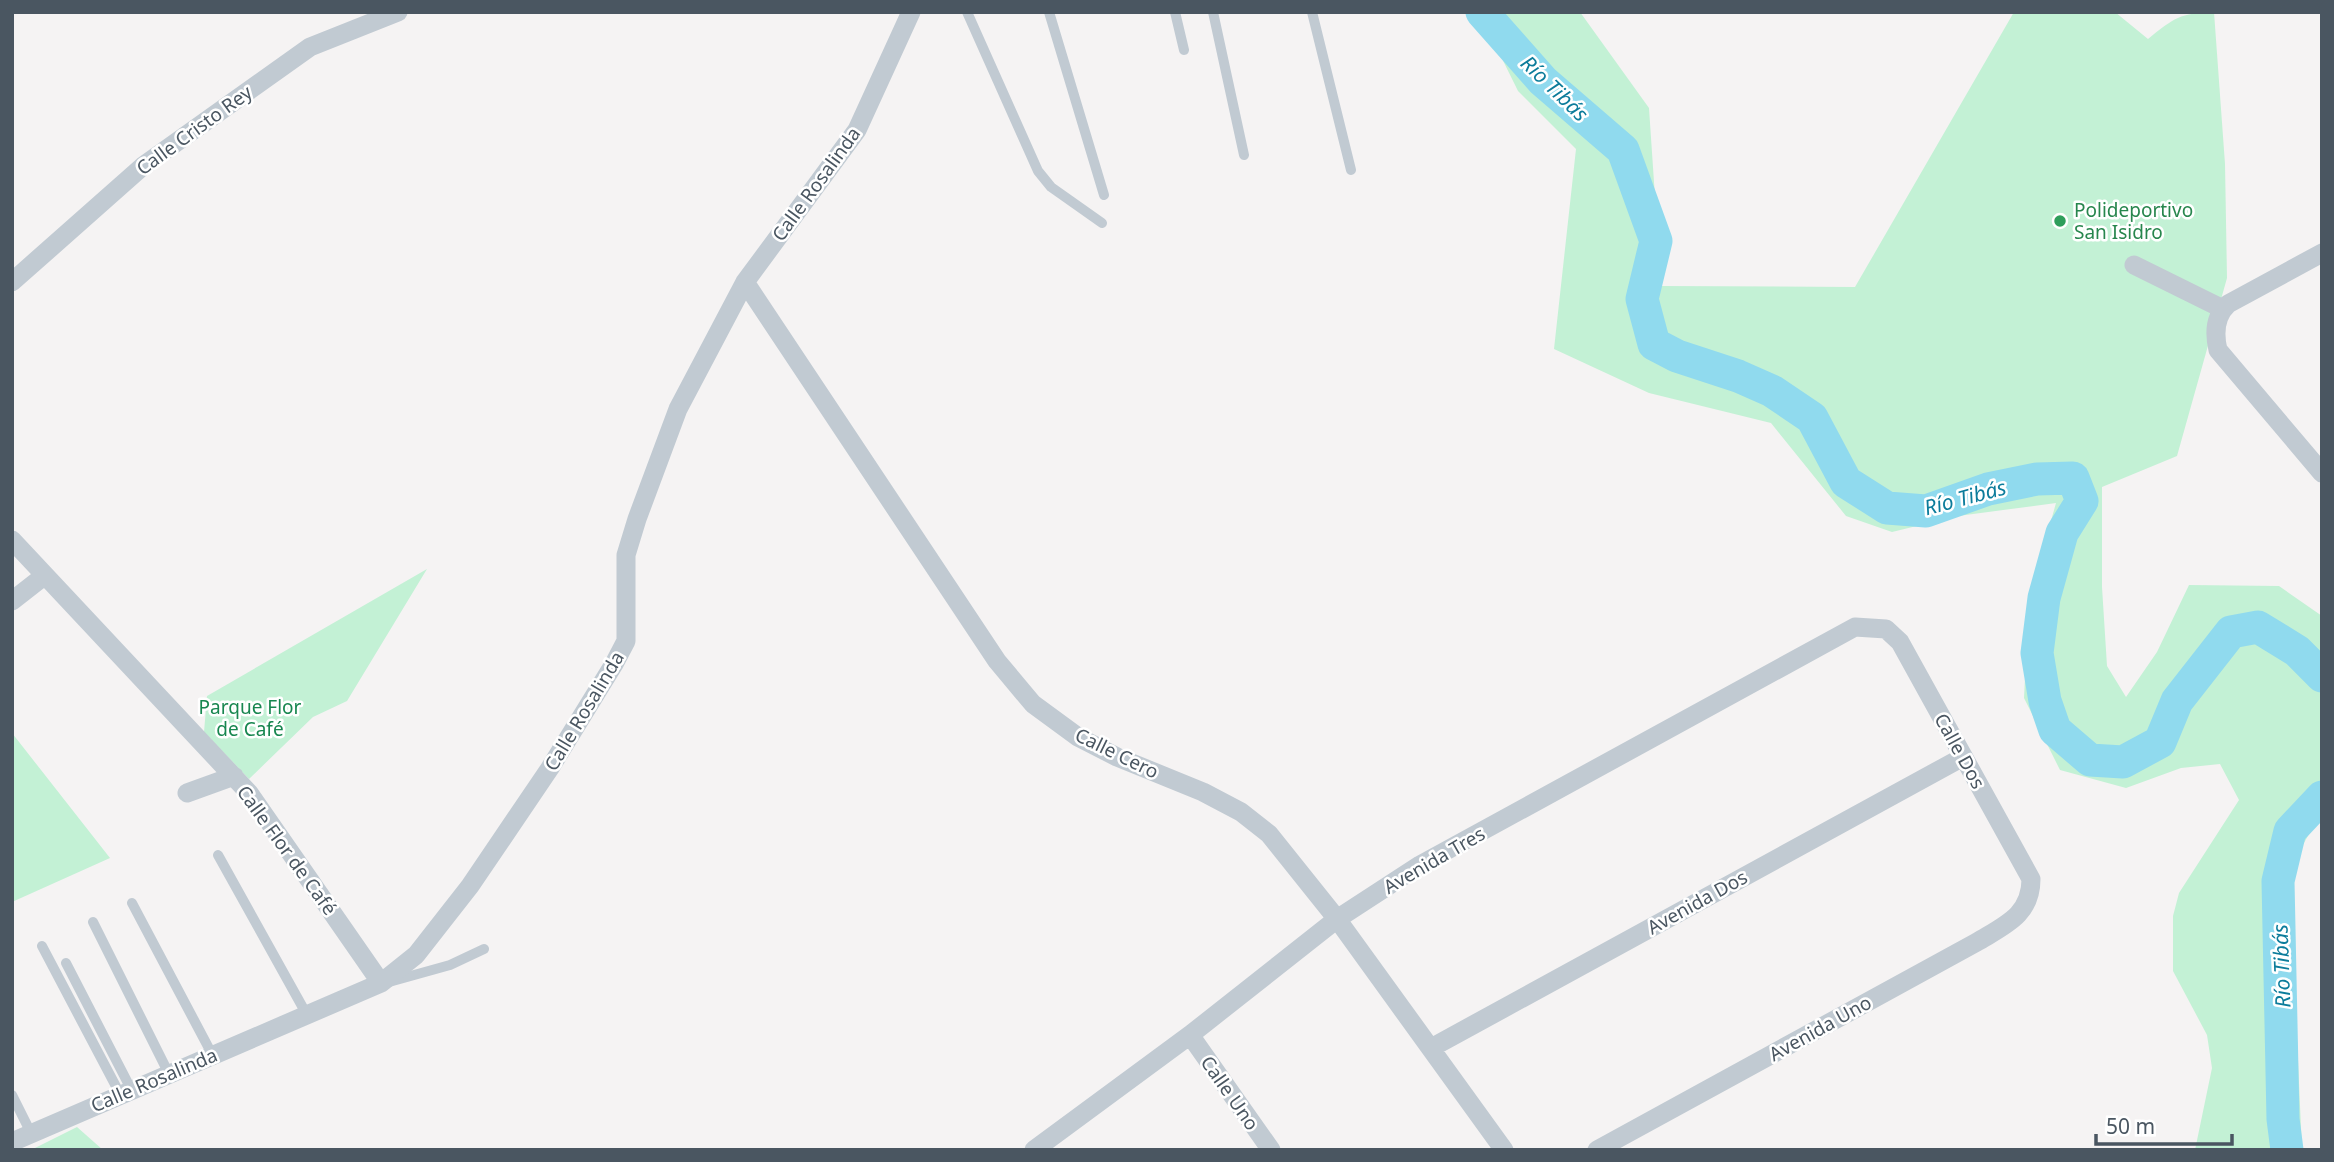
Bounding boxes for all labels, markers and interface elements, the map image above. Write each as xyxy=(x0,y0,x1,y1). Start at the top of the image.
water label: Río Tibás xyxy=(1515,49,1595,127)
street label: Calle Cristo Rey xyxy=(131,79,257,181)
street label: Calle Rosalinda xyxy=(766,122,866,246)
place label: Polideportivo San Isidro xyxy=(2074,197,2193,245)
marker: Polideportivo San Isidro xyxy=(2052,213,2068,229)
water label: Río Tibás xyxy=(1921,473,2009,521)
street label: Calle Rosalinda xyxy=(538,646,630,776)
park label: Parque Flor de Café xyxy=(199,694,302,742)
street label: Calle Dos xyxy=(1929,709,1991,793)
street label: Calle Cero xyxy=(1071,722,1163,784)
street label: Calle Flor de Café xyxy=(231,780,343,920)
street label: Avenida Tres xyxy=(1378,820,1490,900)
street label: Avenida Dos xyxy=(1642,864,1752,940)
water label: Río Tibás xyxy=(2266,924,2296,1008)
street label: Avenida Uno xyxy=(1764,989,1876,1067)
street label: Calle Rosalinda xyxy=(87,1042,221,1118)
street label: Calle Uno xyxy=(1195,1051,1265,1135)
scale bar xyxy=(2096,1102,2232,1146)
text: 50 m xyxy=(2106,1112,2155,1140)

